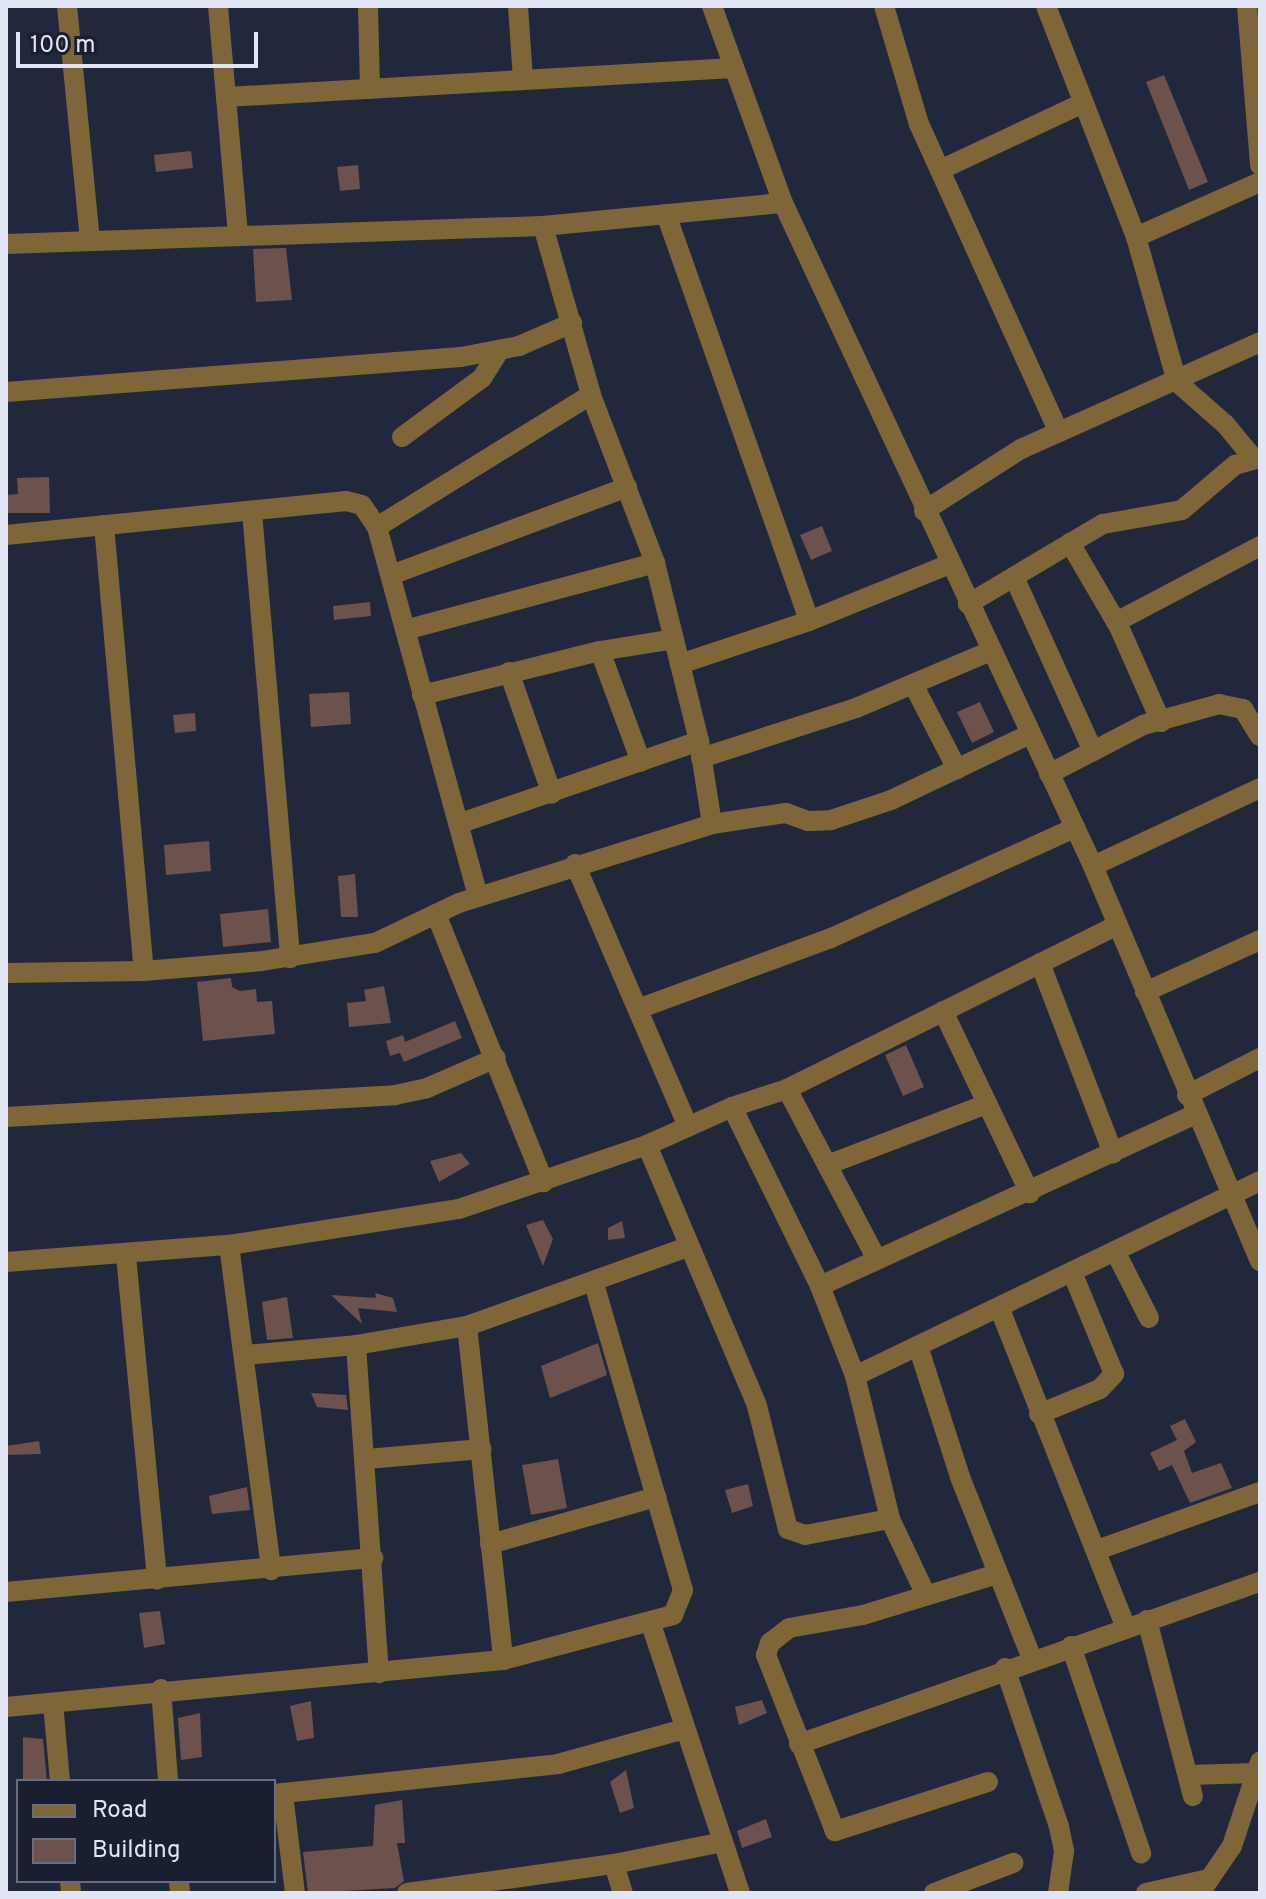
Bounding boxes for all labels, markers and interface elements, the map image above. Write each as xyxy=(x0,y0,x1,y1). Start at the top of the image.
scale bar xyxy=(20,16,262,66)
text: 100 m xyxy=(30,31,96,61)
legend xyxy=(16,1779,276,1883)
text: Road xyxy=(92,1796,148,1826)
text: Building xyxy=(92,1836,181,1866)

